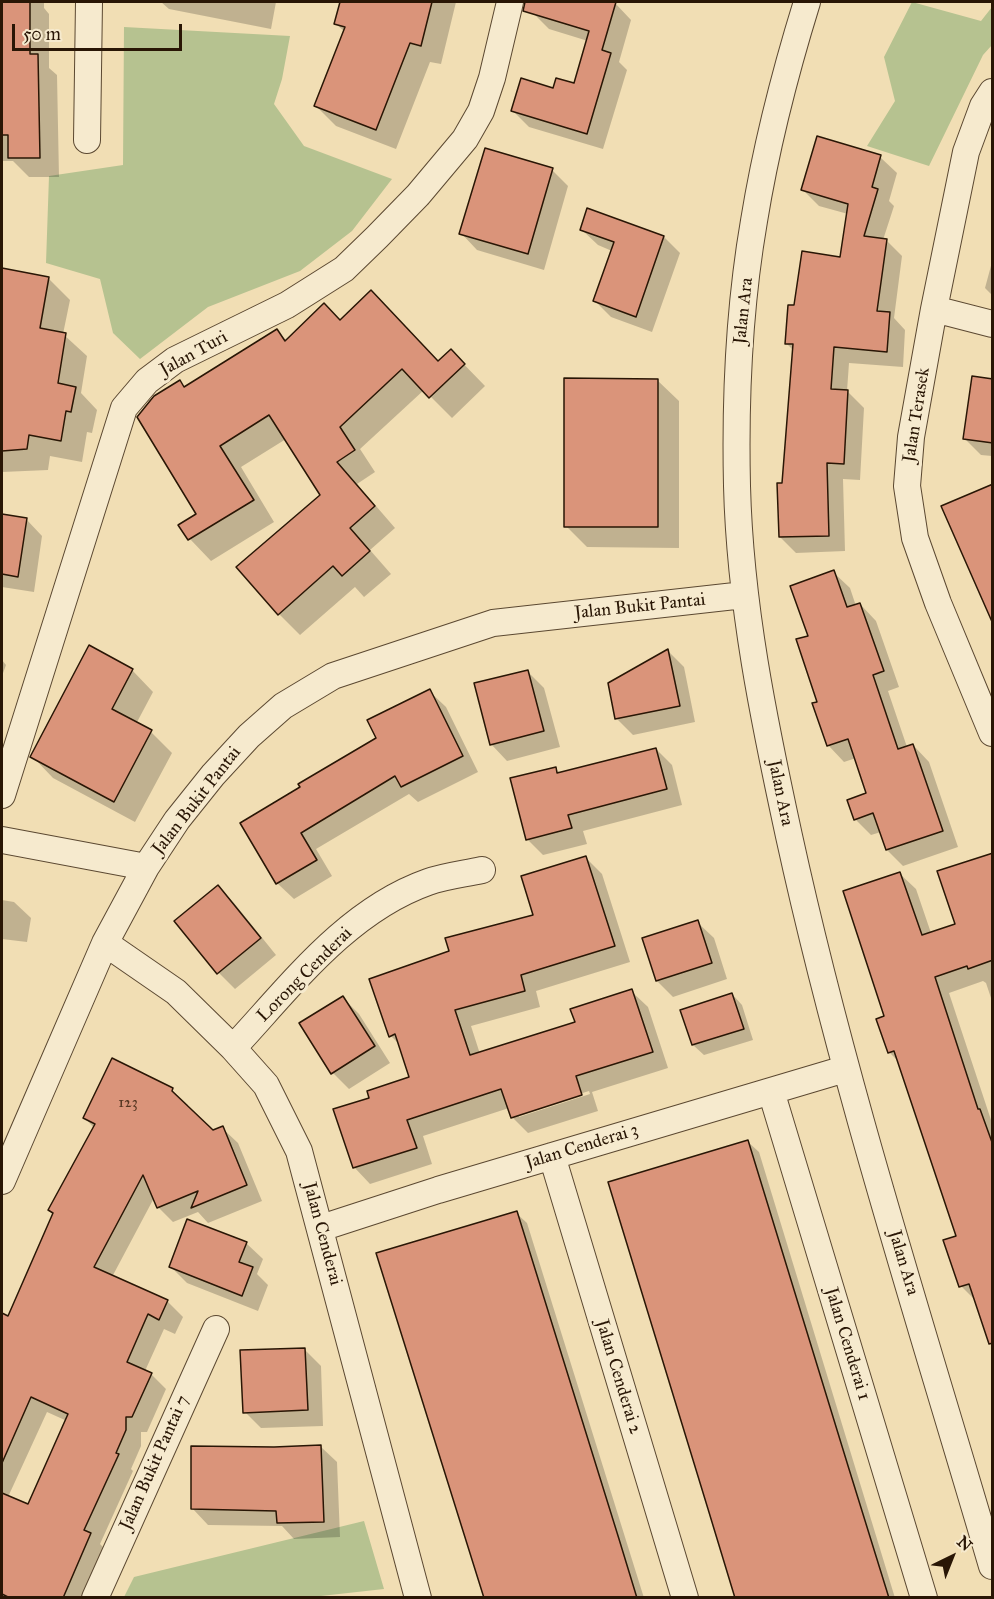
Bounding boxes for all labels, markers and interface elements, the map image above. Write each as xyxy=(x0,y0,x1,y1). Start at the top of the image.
scale bar xyxy=(15,12,184,50)
text: 50 m xyxy=(23,23,61,45)
street label: Jalan Ara xyxy=(730,277,758,345)
street label: Jalan Turi xyxy=(156,327,232,381)
street label: Jalan Terasek xyxy=(899,366,935,464)
street label: Jalan Bukit Pantai xyxy=(573,589,707,625)
street label: Jalan Bukit Pantai xyxy=(148,742,246,860)
street label: Jalan Ara xyxy=(762,758,798,828)
street label: Lorong Cenderai xyxy=(253,923,357,1027)
house number: 123 xyxy=(118,1094,138,1112)
street label: Jalan Cenderai 3 xyxy=(523,1120,641,1174)
street label: Jalan Cenderai xyxy=(298,1180,346,1288)
street label: Jalan Ara xyxy=(883,1228,923,1298)
street label: Jalan Cenderai 1 xyxy=(820,1285,874,1403)
street label: Jalan Cenderai 2 xyxy=(590,1317,646,1437)
street label: Jalan Bukit Pantai 7 xyxy=(116,1392,194,1534)
north arrow xyxy=(922,1527,982,1587)
text: N xyxy=(953,1532,976,1555)

